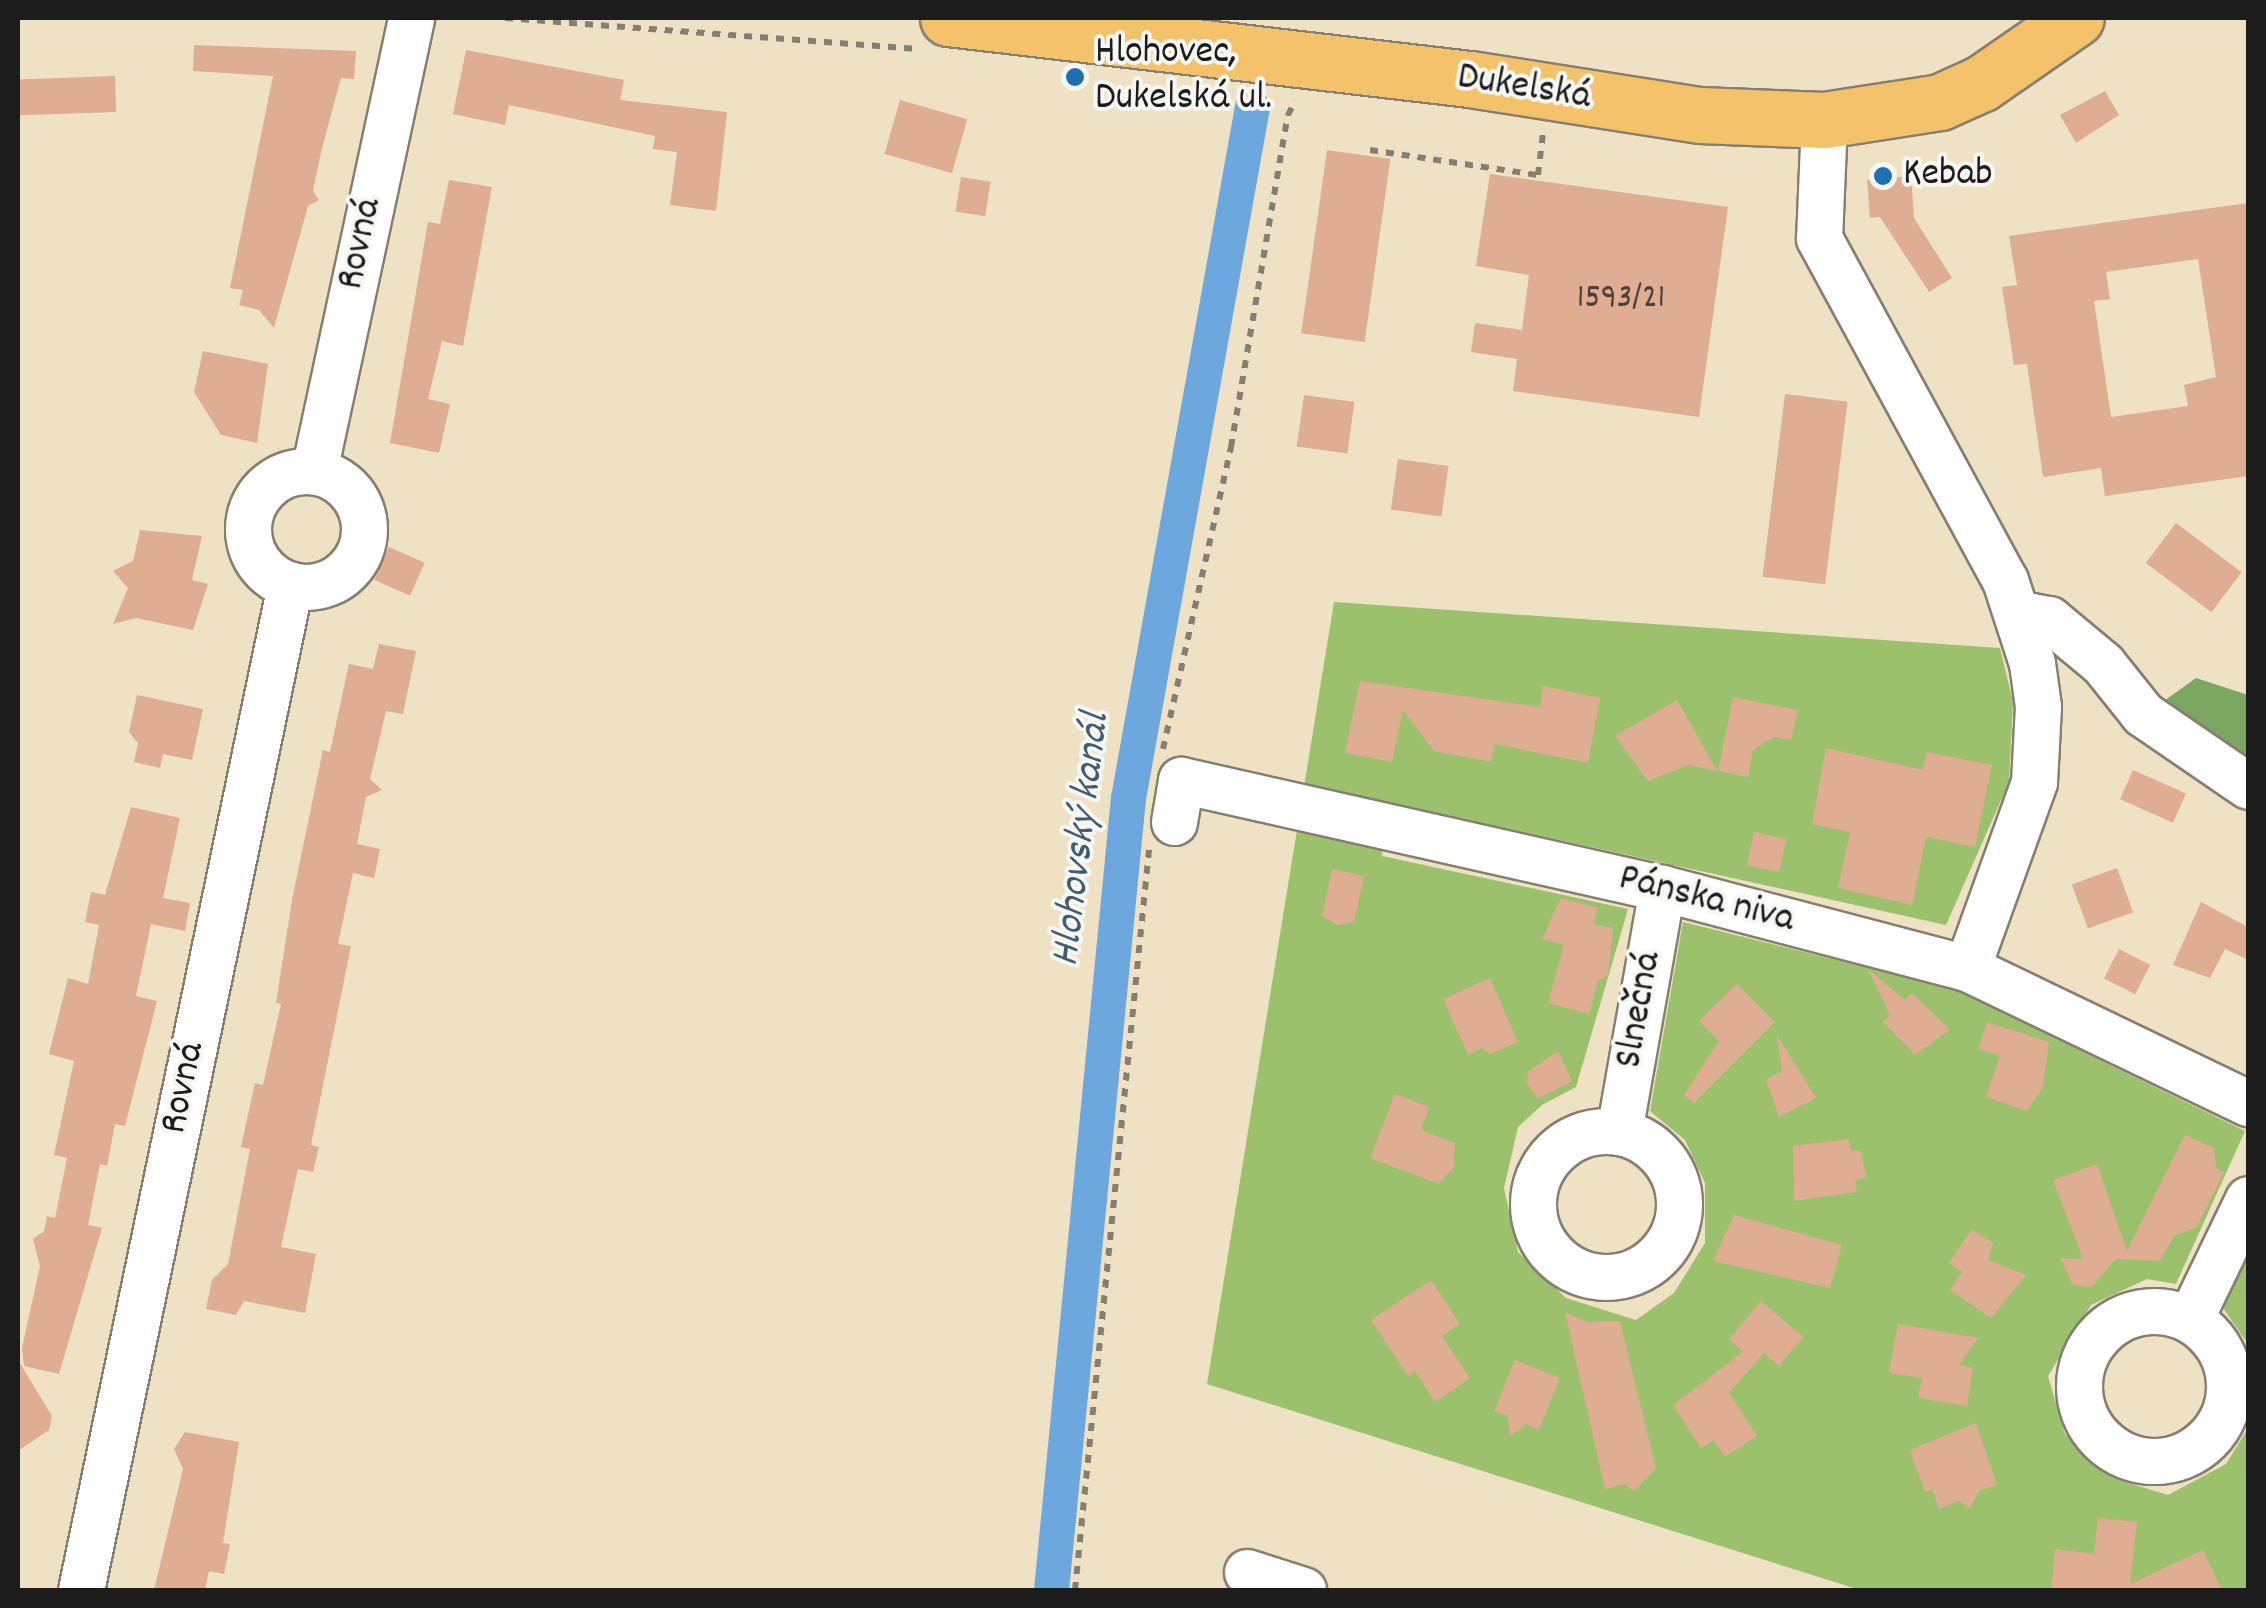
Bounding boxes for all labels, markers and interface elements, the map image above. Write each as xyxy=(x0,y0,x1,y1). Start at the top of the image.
place label: Hlohovec, Dukelská ul. xyxy=(1095,30,1272,124)
street label: Dukelská xyxy=(1454,55,1594,123)
marker: Hlohovec, Dukelská ul. xyxy=(1064,66,1086,88)
place label: Kebab xyxy=(1903,152,1992,200)
marker: Kebab xyxy=(1872,165,1894,187)
street label: Rovná xyxy=(329,194,395,294)
house number: 1593/21 xyxy=(1577,278,1665,320)
water label: Hlohovský kanál xyxy=(1042,711,1124,969)
street label: Pánska niva xyxy=(1613,856,1799,946)
street label: Slnečná xyxy=(1607,948,1675,1072)
street label: Rovná xyxy=(152,1038,218,1138)

